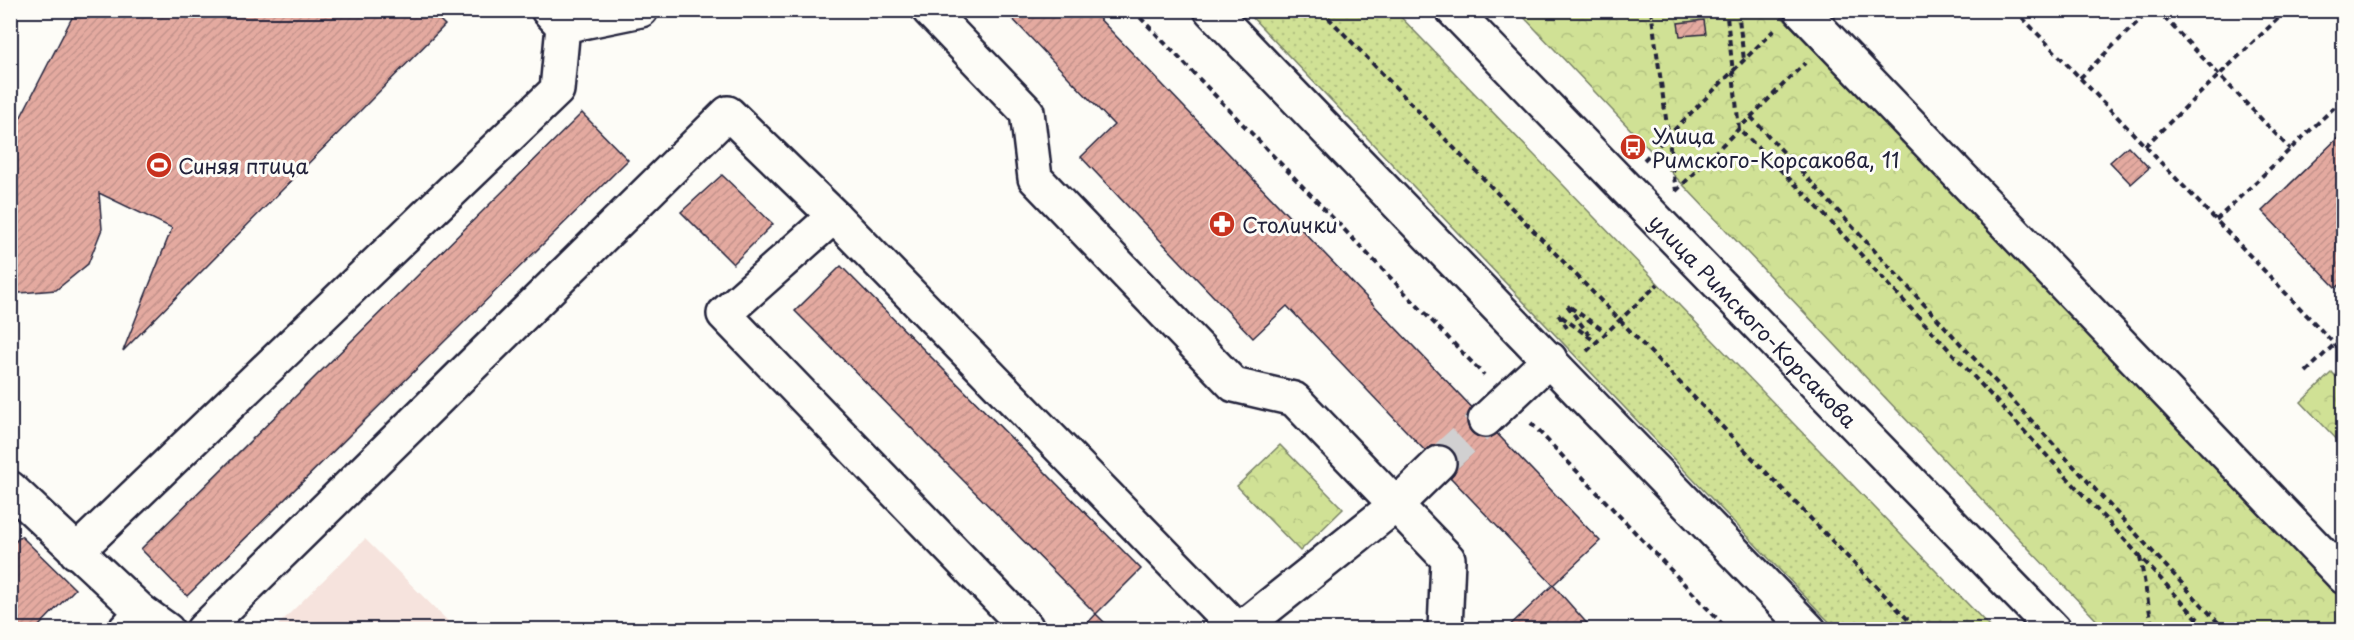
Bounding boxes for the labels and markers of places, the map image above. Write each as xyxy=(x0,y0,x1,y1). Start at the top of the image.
place label: Улица Римского-Корсакова, 11 xyxy=(1652,119,1899,175)
bus stop icon: Улица Римского-Корсакова, 11 xyxy=(1618,132,1648,162)
place label: Синяя птица xyxy=(178,149,309,181)
sports icon: Синяя птица xyxy=(144,150,174,180)
place label: Столички xyxy=(1242,208,1338,240)
pharmacy icon: Столички xyxy=(1207,209,1237,239)

